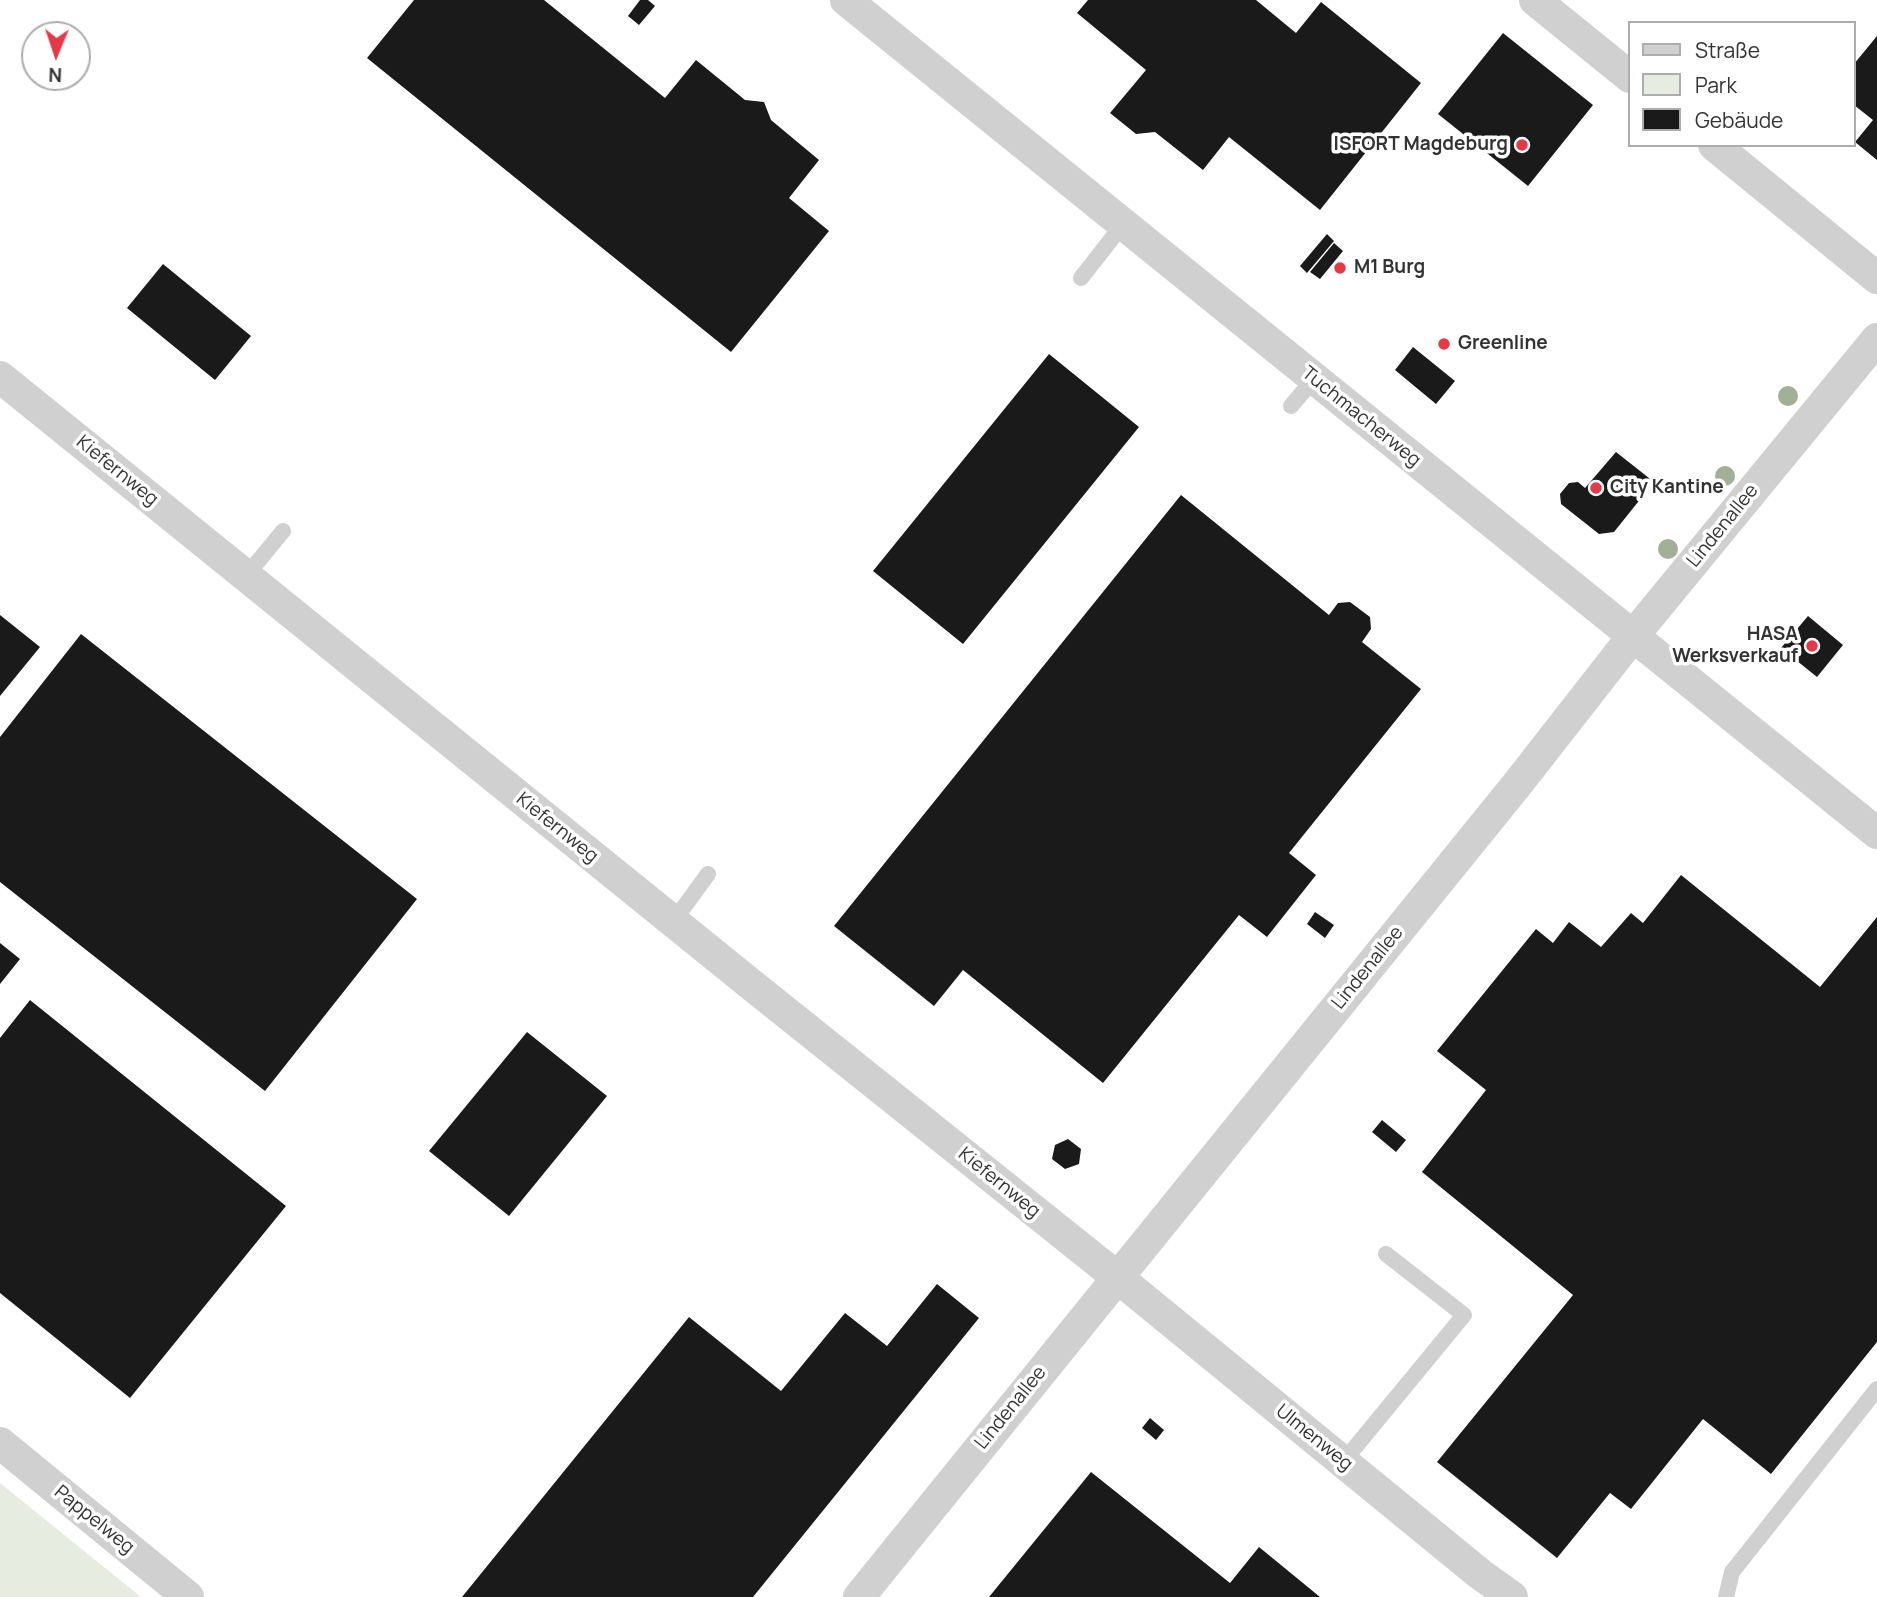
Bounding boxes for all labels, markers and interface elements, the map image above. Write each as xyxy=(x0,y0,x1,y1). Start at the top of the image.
north arrow xyxy=(21,21,91,91)
legend xyxy=(1629,21,1856,147)
text: Straße xyxy=(1695,36,1760,64)
text: N xyxy=(48,62,63,88)
text: Park xyxy=(1695,71,1737,99)
text: Gebäude xyxy=(1695,106,1783,134)
place label: ISFORT Magdeburg xyxy=(1334,134,1508,156)
marker: ISFORT Magdeburg xyxy=(1514,137,1530,153)
place label: M1 Burg xyxy=(1354,257,1425,279)
marker: M1 Burg xyxy=(1332,260,1348,276)
place label: Greenline xyxy=(1458,333,1548,355)
marker: Greenline xyxy=(1436,336,1452,352)
street label: Tuchmacherweg xyxy=(1297,362,1425,472)
street label: Kiefernweg xyxy=(71,431,163,511)
place label: City Kantine xyxy=(1610,477,1724,499)
marker: City Kantine xyxy=(1588,480,1604,496)
street label: Lindenallee xyxy=(1683,480,1763,572)
place label: HASA Werksverkauf xyxy=(1672,624,1798,668)
marker: HASA Werksverkauf xyxy=(1804,638,1820,654)
street label: Kiefernweg xyxy=(511,788,603,868)
street label: Lindenallee xyxy=(1328,922,1408,1014)
street label: Kiefernweg xyxy=(953,1143,1045,1223)
street label: Lindenallee xyxy=(971,1362,1051,1454)
street label: Ulmenweg xyxy=(1271,1400,1357,1476)
street label: Pappelweg xyxy=(49,1481,139,1559)

